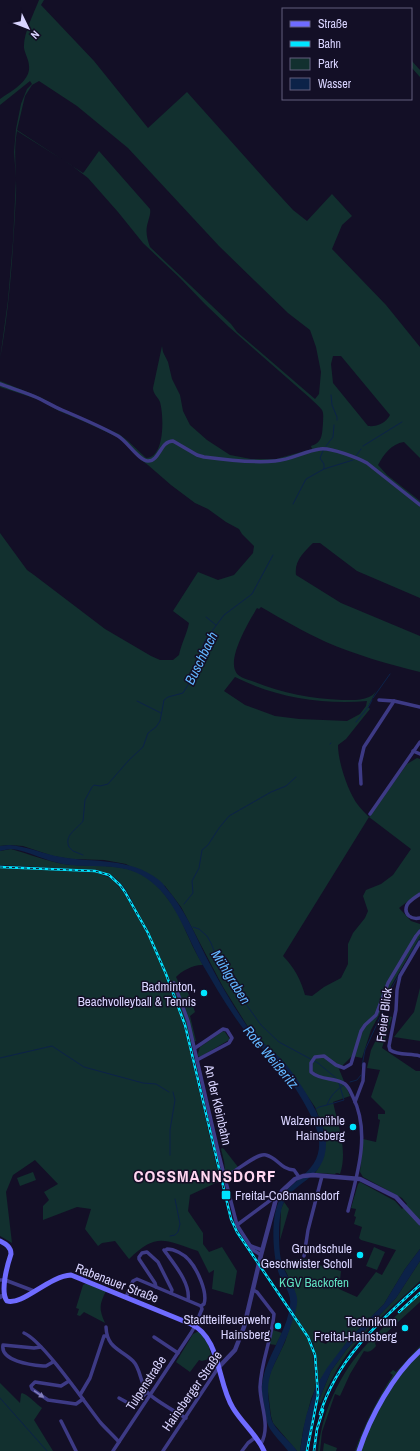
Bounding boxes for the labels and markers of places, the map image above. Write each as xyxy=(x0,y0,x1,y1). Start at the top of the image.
place label: Badminton, Beachvolleyball & Tennis xyxy=(78,978,196,1010)
marker: Badminton, Beachvolleyball & Tennis xyxy=(199,988,209,998)
place label: Walzenmühle Hainsberg xyxy=(281,1112,345,1144)
marker: Walzenmühle Hainsberg xyxy=(348,1122,358,1132)
place label: Freital-Coßmannsdorf xyxy=(235,1187,339,1204)
marker: Freital-Coßmannsdorf xyxy=(220,1189,232,1201)
place label: Grundschule Geschwister Scholl xyxy=(261,1240,352,1272)
marker: Grundschule Geschwister Scholl xyxy=(355,1250,365,1260)
place label: Stadtteilfeuerwehr Hainsberg xyxy=(183,1311,270,1343)
place label: Technikum Freital-Hainsberg xyxy=(314,1313,397,1345)
marker: Stadtteilfeuerwehr Hainsberg xyxy=(273,1321,283,1331)
marker: Technikum Freital-Hainsberg xyxy=(400,1323,410,1333)

